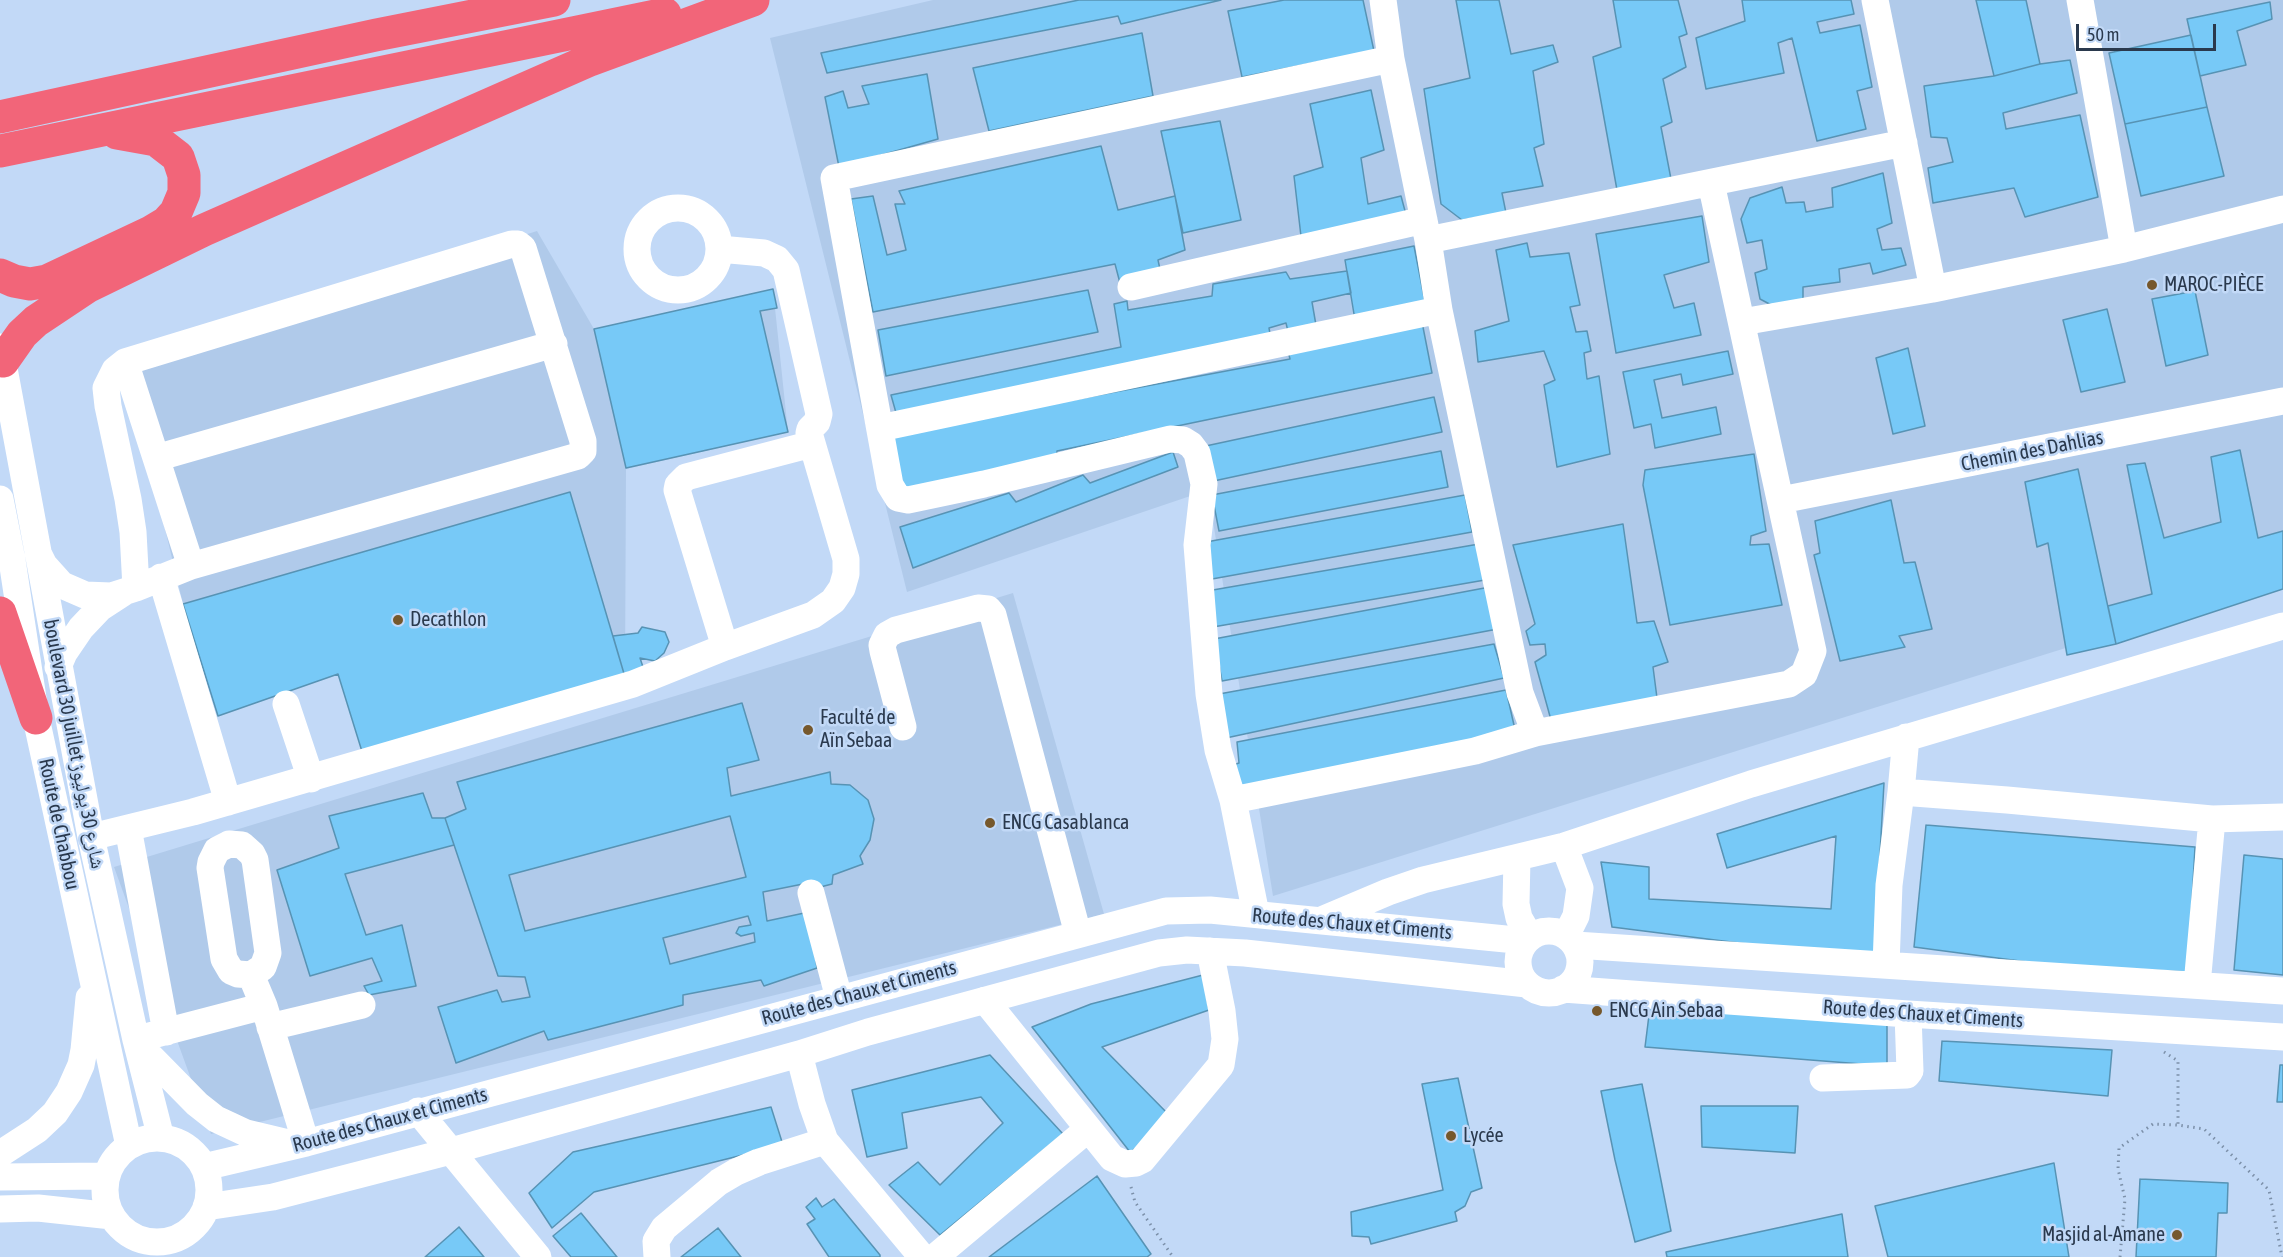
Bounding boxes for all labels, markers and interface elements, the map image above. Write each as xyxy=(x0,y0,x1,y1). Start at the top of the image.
scale bar xyxy=(2079,12,2218,50)
text: 50 m xyxy=(2087,24,2119,45)
place label: MAROC-PIÈCE xyxy=(2164,273,2264,297)
marker: MAROC-PIÈCE xyxy=(2145,278,2159,292)
street label: Chemin des Dahlias xyxy=(1959,425,2105,477)
place label: Decathlon xyxy=(410,608,487,632)
marker: Decathlon xyxy=(391,613,405,627)
street label: boulevard 30 juillet شارع 30 يوليوز xyxy=(38,617,110,871)
place label: Faculté de Aïn Sebaa xyxy=(820,706,895,753)
marker: Faculté de Aïn Sebaa xyxy=(801,723,815,737)
street label: Route de Chabbou xyxy=(33,756,85,892)
place label: ENCG Casablanca xyxy=(1002,811,1129,835)
marker: ENCG Casablanca xyxy=(983,816,997,830)
street label: Route des Chaux et Ciments xyxy=(1251,903,1453,945)
street label: Route des Chaux et Ciments xyxy=(759,955,959,1031)
street label: Route des Chaux et Ciments xyxy=(1822,995,2024,1033)
place label: ENCG Ain Sebaa xyxy=(1609,999,1724,1023)
marker: ENCG Ain Sebaa xyxy=(1590,1004,1604,1018)
street label: Route des Chaux et Ciments xyxy=(290,1082,490,1158)
place label: Lycée xyxy=(1463,1124,1504,1148)
marker: Lycée xyxy=(1444,1129,1458,1143)
place label: Masjid al-Amane xyxy=(2042,1223,2165,1247)
marker: Masjid al-Amane xyxy=(2170,1228,2184,1242)

